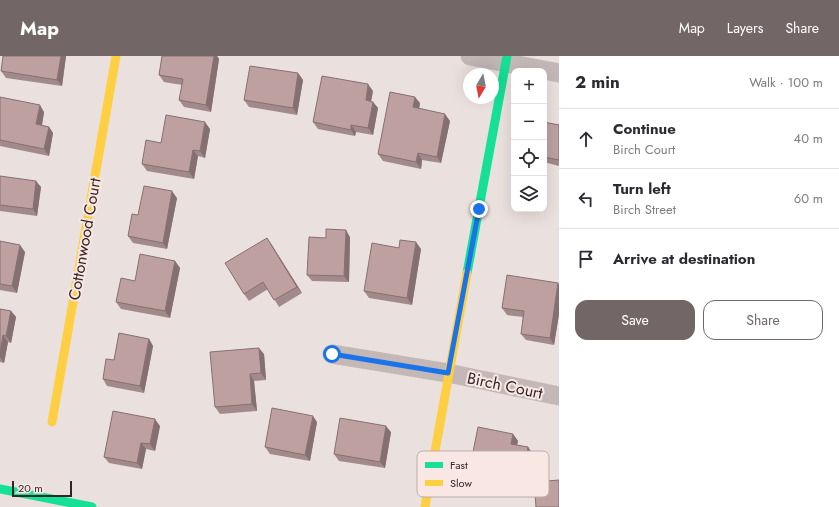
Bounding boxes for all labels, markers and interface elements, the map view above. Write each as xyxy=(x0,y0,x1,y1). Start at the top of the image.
text: Map xyxy=(20,15,59,42)
text: Map xyxy=(679,18,705,38)
text: Layers xyxy=(727,18,763,38)
text: Share xyxy=(785,18,819,38)
north arrow xyxy=(463,68,499,104)
map controls xyxy=(511,68,547,212)
button: + xyxy=(511,68,547,104)
text: 2 min xyxy=(575,70,620,94)
text: Walk · 100 m xyxy=(749,73,823,92)
button: − xyxy=(511,104,547,140)
text: Continue xyxy=(613,118,676,140)
icon: ahead xyxy=(575,128,597,150)
text: 40 m xyxy=(794,129,823,148)
button: locate xyxy=(511,140,547,176)
text: Birch Court xyxy=(613,140,675,159)
street label: Cottonwood Court xyxy=(62,176,107,302)
button: layers xyxy=(511,176,547,212)
text: Turn left xyxy=(613,178,671,200)
icon: left xyxy=(575,188,597,210)
text: 60 m xyxy=(794,189,823,208)
route end xyxy=(470,200,488,218)
text: Birch Street xyxy=(613,200,676,219)
icon: arrive xyxy=(575,248,597,270)
text: Arrive at destination xyxy=(613,248,755,270)
button: Save xyxy=(575,300,695,340)
button: Share xyxy=(703,300,823,340)
route start xyxy=(323,345,341,363)
street label: Birch Court xyxy=(465,366,545,405)
legend xyxy=(417,451,549,497)
text: Fast xyxy=(450,457,468,473)
text: Slow xyxy=(450,475,472,491)
scale bar xyxy=(12,479,72,498)
text: 20 m xyxy=(18,480,43,496)

